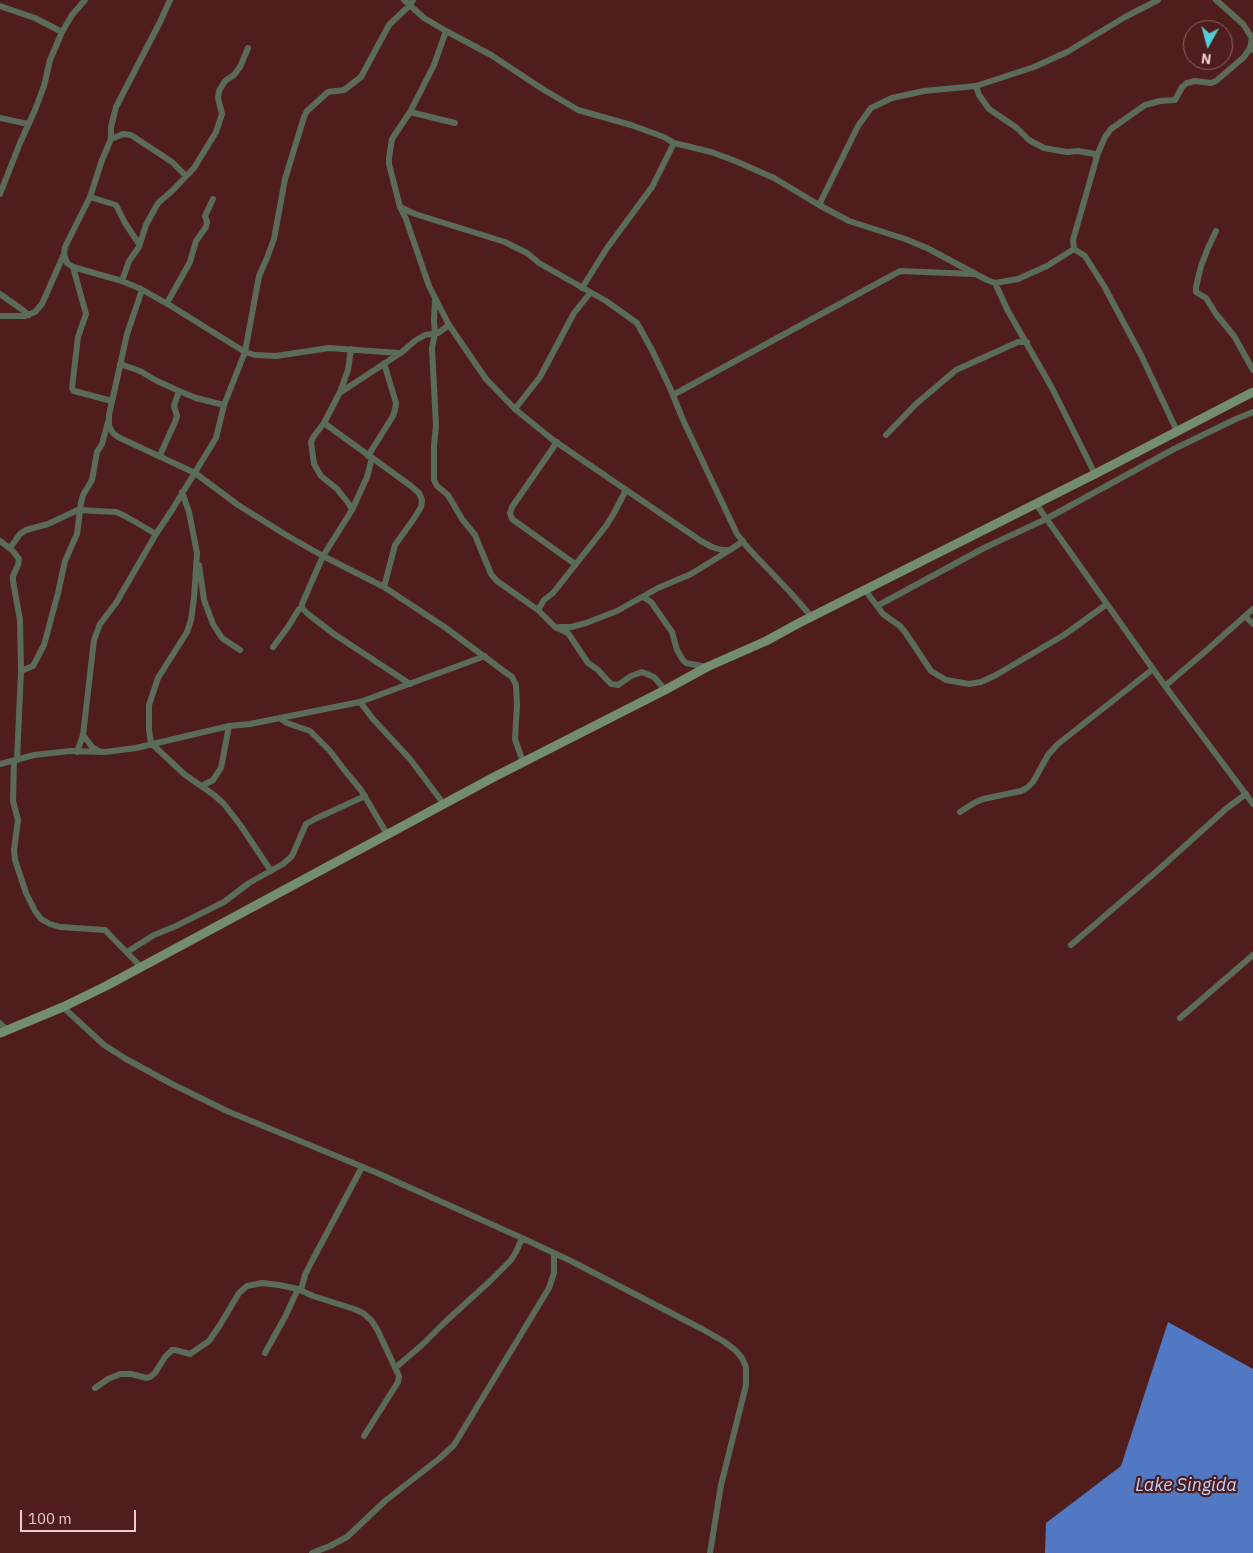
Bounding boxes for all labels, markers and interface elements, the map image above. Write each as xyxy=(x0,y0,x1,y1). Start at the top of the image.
north arrow xyxy=(1183,20,1233,70)
text: N xyxy=(1200,49,1212,68)
water label: Lake Singida xyxy=(1135,1475,1237,1497)
scale bar xyxy=(22,1500,139,1532)
text: 100 m xyxy=(28,1509,72,1528)

